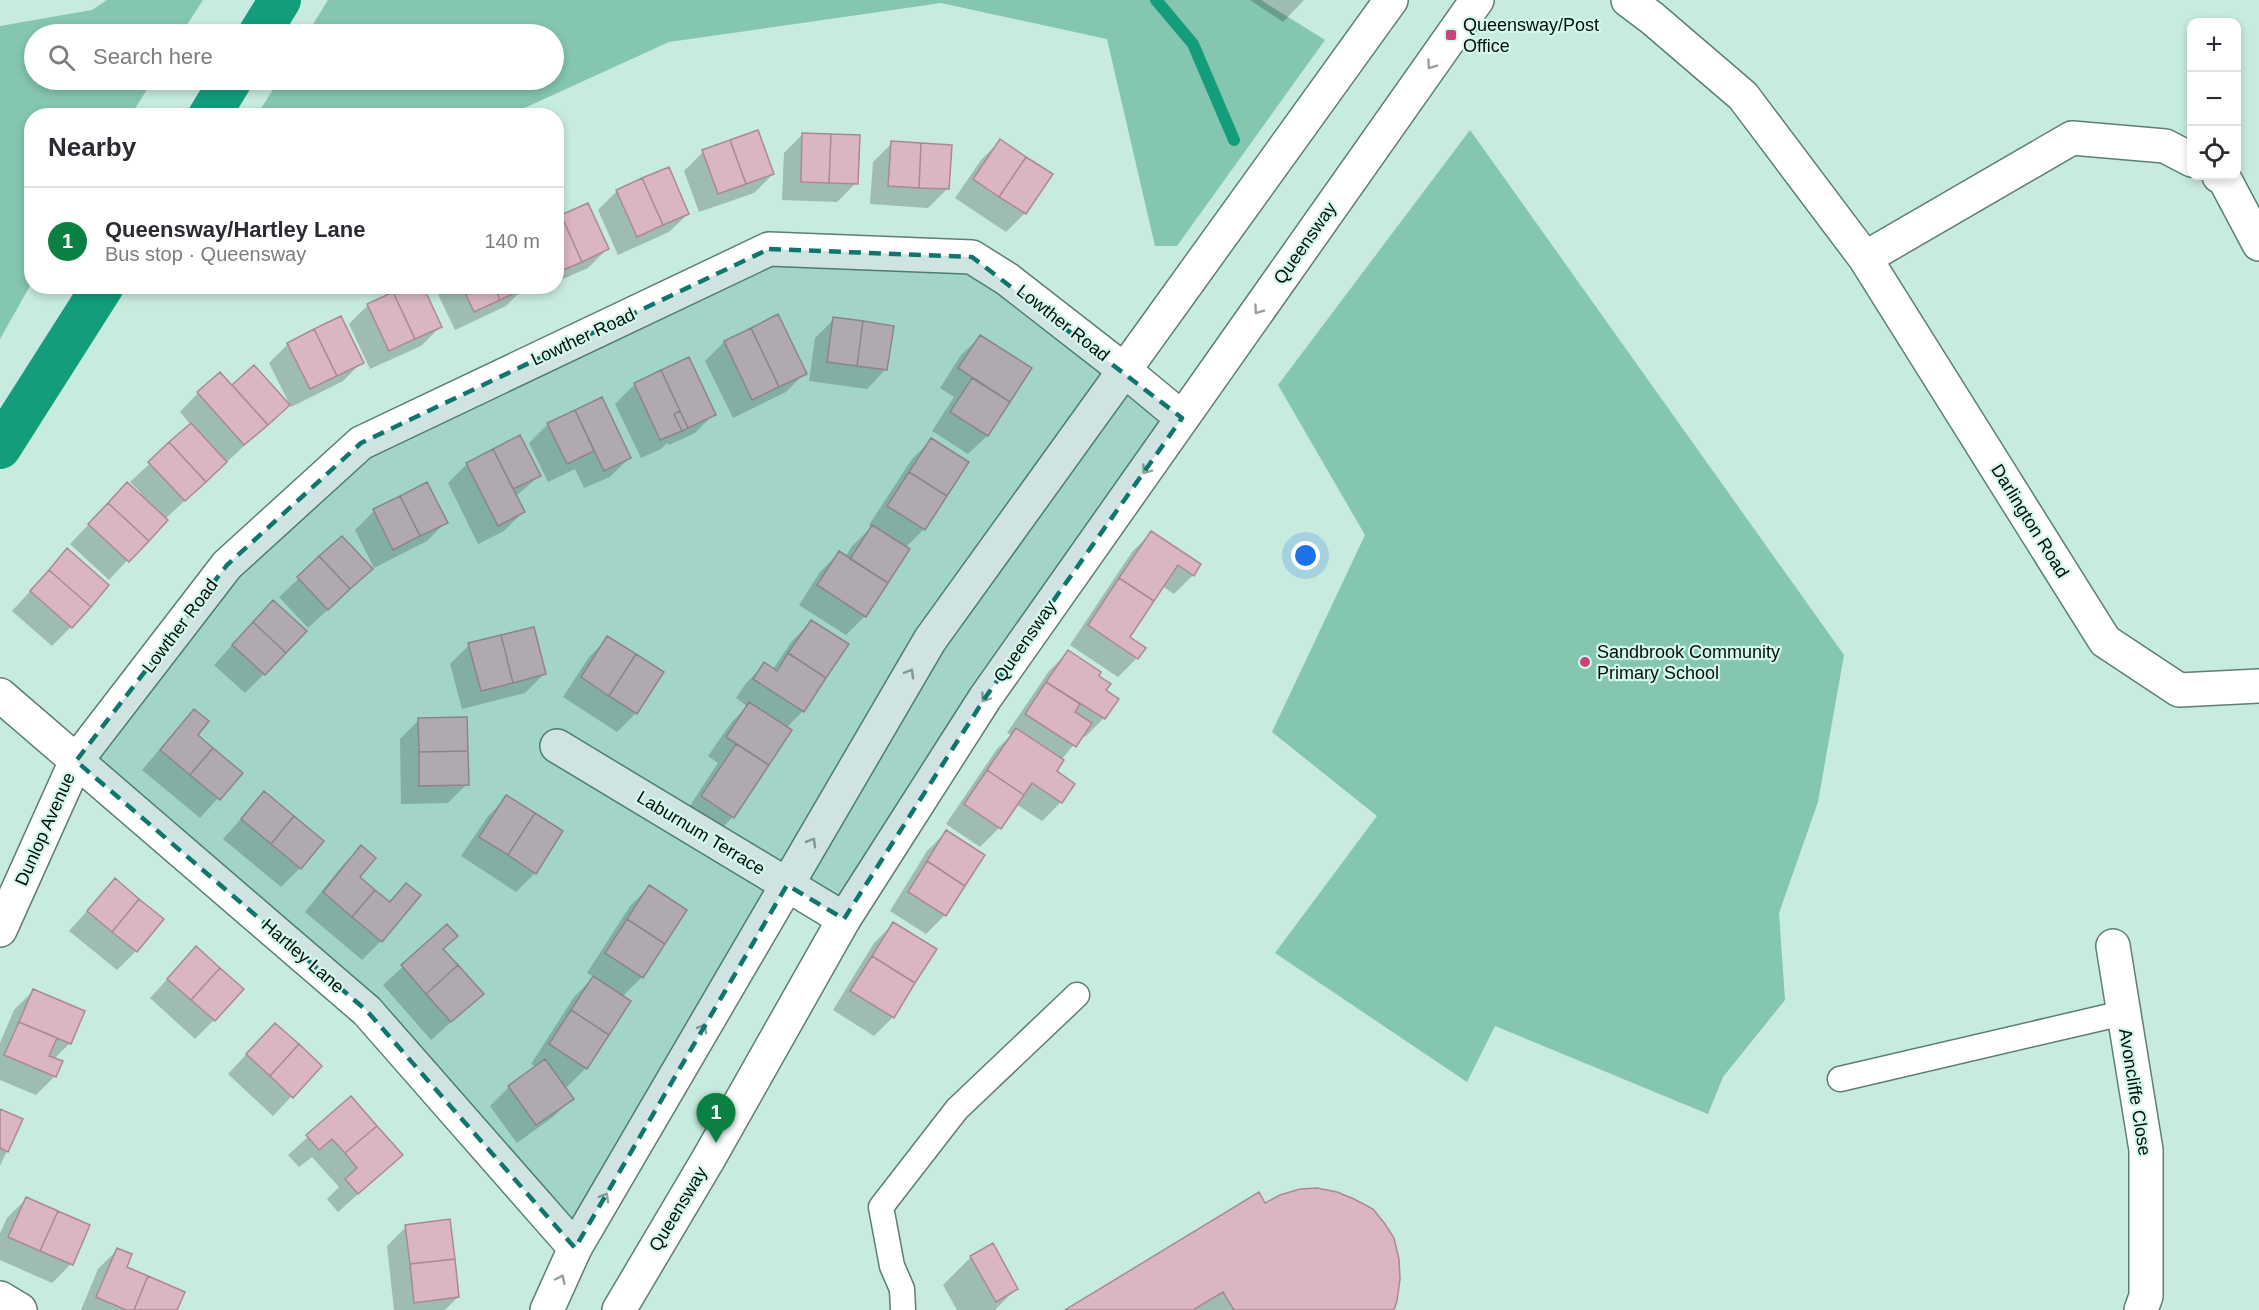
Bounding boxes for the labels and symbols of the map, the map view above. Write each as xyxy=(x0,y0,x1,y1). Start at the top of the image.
place label: Queensway/Post Office xyxy=(1463,15,1599,56)
marker: Queensway/Post Office xyxy=(1444,28,1458,42)
one-way arrow xyxy=(1427,58,1438,69)
street label: Queensway xyxy=(1270,198,1340,288)
street label: Lowther Road xyxy=(1013,281,1113,365)
street label: Lowther Road xyxy=(528,304,638,370)
one-way arrow xyxy=(1254,304,1265,315)
street label: Darlington Road xyxy=(1987,461,2073,581)
one-way arrow xyxy=(1142,463,1153,474)
your location xyxy=(1291,541,1320,570)
street label: Lowther Road xyxy=(138,575,222,677)
street label: Queensway xyxy=(990,596,1060,686)
place label: Sandbrook Community Primary School xyxy=(1597,642,1780,683)
marker: Sandbrook Community Primary School xyxy=(1578,655,1592,669)
one-way arrow xyxy=(903,669,914,679)
one-way arrow xyxy=(981,691,992,702)
street label: Dunlop Avenue xyxy=(11,769,79,889)
street label: Laburnum Terrace xyxy=(633,787,769,879)
one-way arrow xyxy=(804,838,816,848)
street label: Hartley Lane xyxy=(258,915,348,997)
one-way arrow xyxy=(696,1024,707,1034)
street label: Avoncliffe Close xyxy=(2115,1027,2155,1157)
pin: 1 xyxy=(696,1094,736,1143)
street label: Queensway xyxy=(645,1163,711,1255)
one-way arrow xyxy=(597,1193,609,1203)
one-way arrow xyxy=(554,1274,566,1285)

